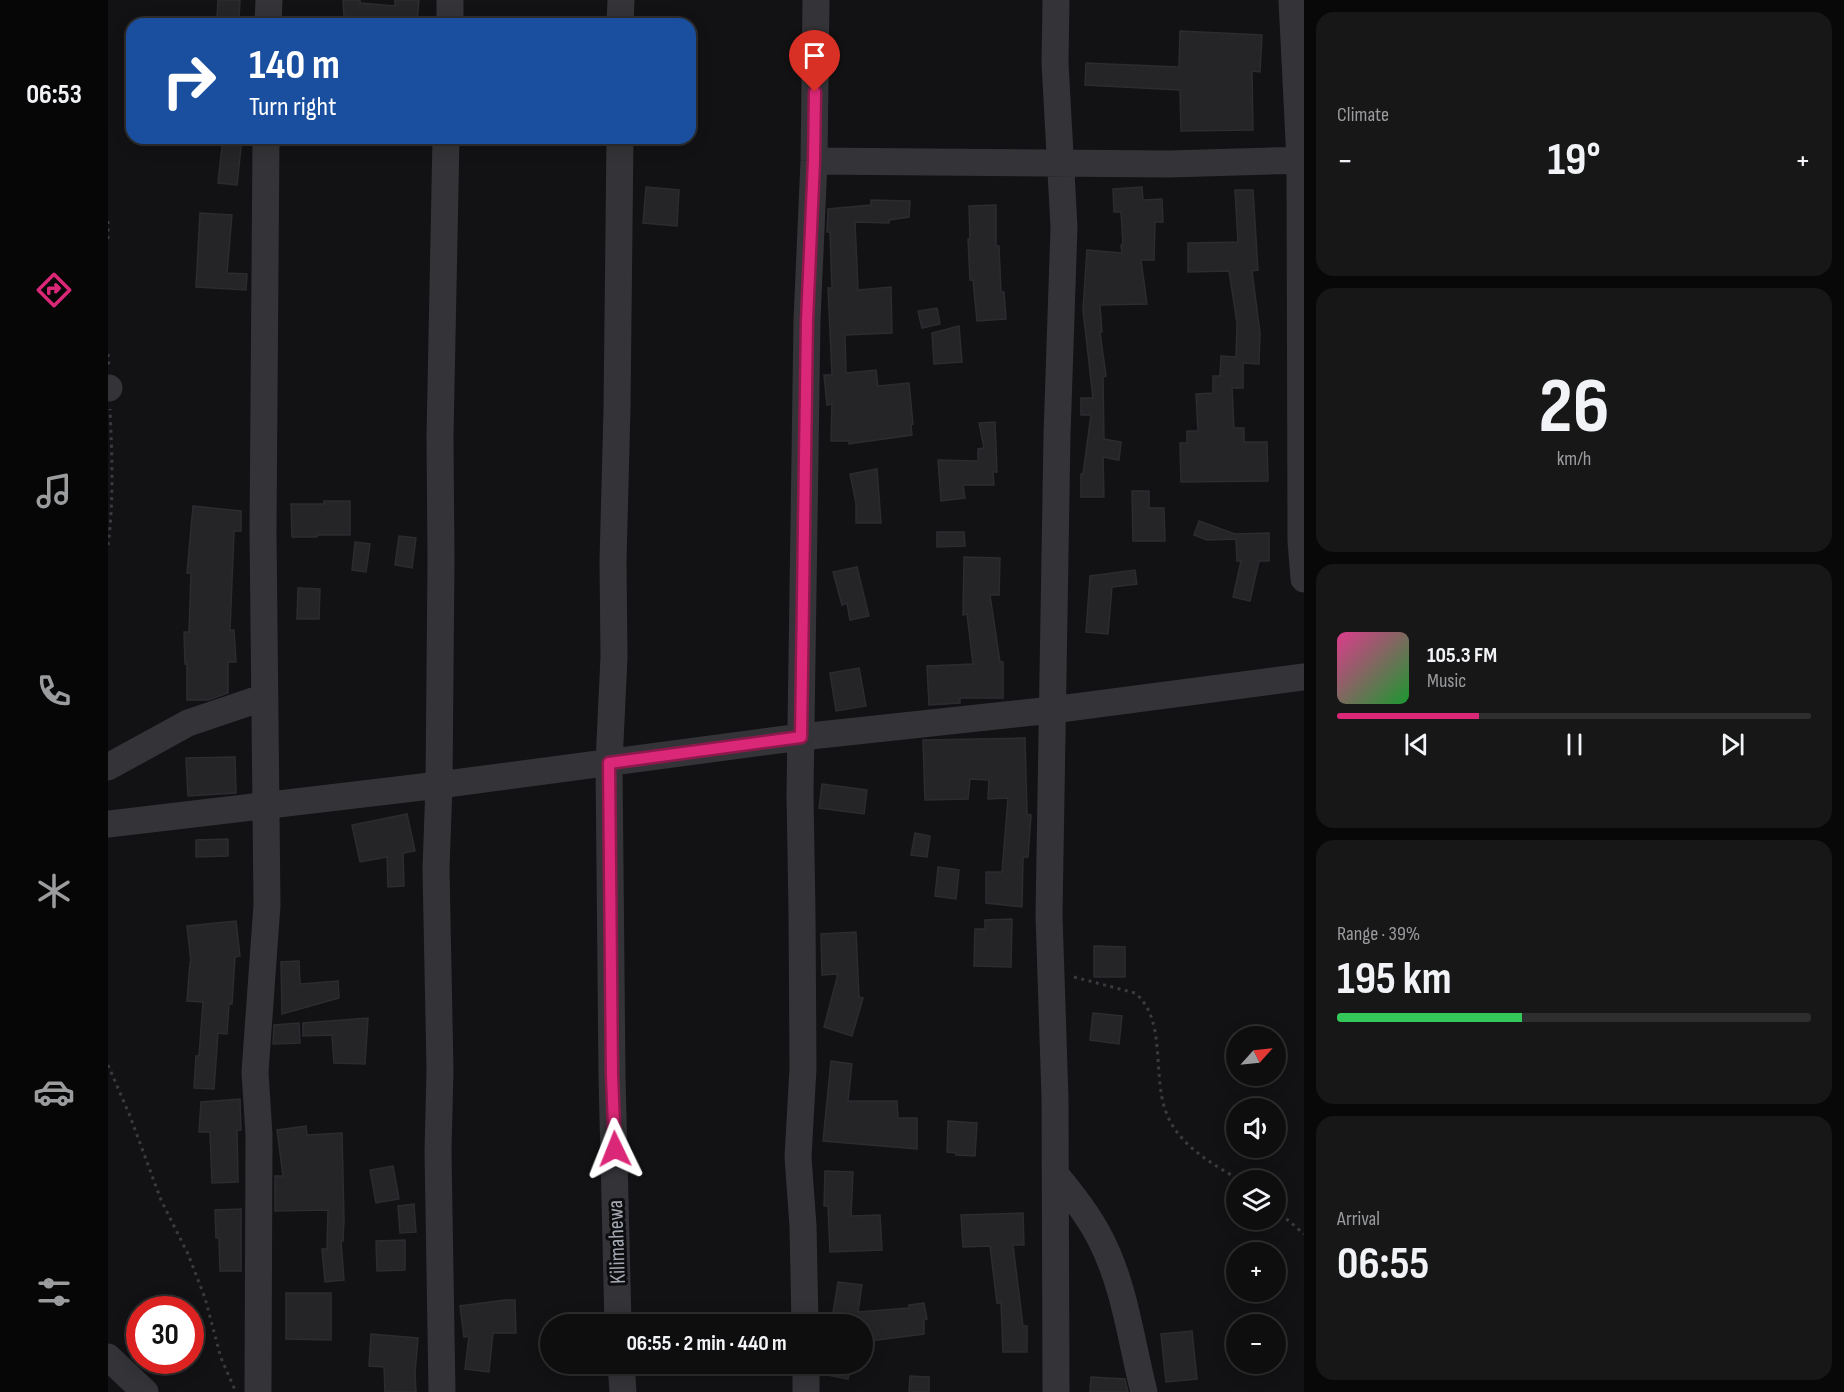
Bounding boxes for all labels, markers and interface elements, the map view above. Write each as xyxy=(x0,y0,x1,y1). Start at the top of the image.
pin xyxy=(789,30,840,92)
icon: arrive xyxy=(798,39,831,72)
text: 140 m xyxy=(249,40,340,91)
icon: right xyxy=(150,42,228,120)
text: 06:53 xyxy=(26,79,82,111)
text: Turn right xyxy=(249,91,336,123)
text: Climate xyxy=(1337,103,1389,127)
text: 19° xyxy=(1547,133,1601,188)
text: − xyxy=(1337,141,1353,181)
text: + xyxy=(1795,141,1811,181)
icon: directions xyxy=(33,269,75,311)
text: 26 xyxy=(1539,361,1609,454)
text: km/h xyxy=(1557,447,1591,471)
icon: music xyxy=(33,470,75,512)
text: 105.3 FM xyxy=(1427,642,1497,669)
text: Music xyxy=(1427,669,1466,693)
icon: phone xyxy=(33,670,75,712)
icon: previous xyxy=(1400,728,1433,761)
icon: pause xyxy=(1558,728,1591,761)
icon: next xyxy=(1716,728,1749,761)
icon: climate xyxy=(33,870,75,912)
text: Range · 39% xyxy=(1337,922,1420,946)
text: 195 km xyxy=(1337,952,1452,1007)
north arrow xyxy=(1226,1026,1286,1086)
map controls xyxy=(1226,1026,1286,1374)
icon: car xyxy=(33,1071,75,1113)
button: sound xyxy=(1226,1098,1286,1158)
position arrow xyxy=(583,1117,647,1181)
button: layers xyxy=(1226,1170,1286,1230)
street label: Kilimahewa xyxy=(602,1200,632,1284)
text: Arrival xyxy=(1337,1207,1380,1231)
text: 06:55 xyxy=(1337,1237,1429,1292)
button: + xyxy=(1226,1242,1286,1302)
icon: filters xyxy=(33,1271,75,1313)
speed limit sign: 30 xyxy=(126,1296,204,1374)
button: − xyxy=(1226,1314,1286,1374)
text: 06:55 · 2 min · 440 m xyxy=(626,1330,787,1357)

